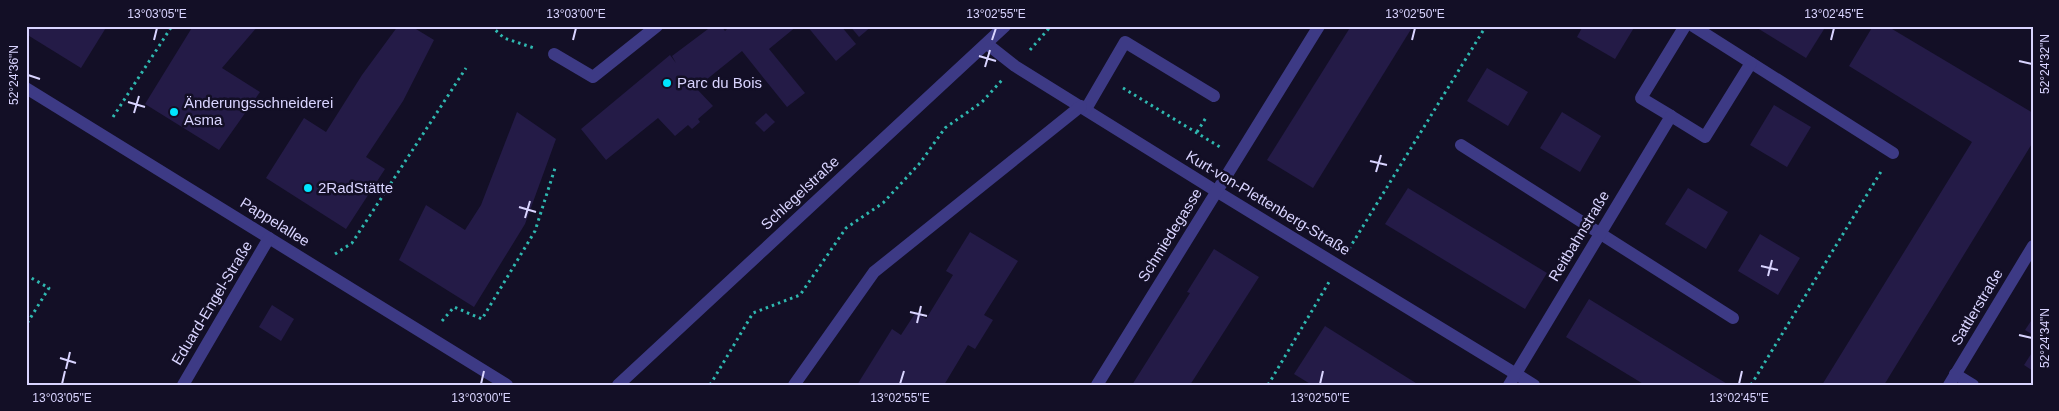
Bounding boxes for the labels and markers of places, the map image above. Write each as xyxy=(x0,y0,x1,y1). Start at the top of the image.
place label: Parc du Bois xyxy=(677,74,762,91)
marker: Parc du Bois xyxy=(661,77,673,89)
place label: Änderungsschneiderei Asma xyxy=(184,94,333,128)
marker: Änderungsschneiderei Asma xyxy=(168,106,180,118)
place label: 2RadStätte xyxy=(318,179,393,196)
marker: 2RadStätte xyxy=(302,182,314,194)

